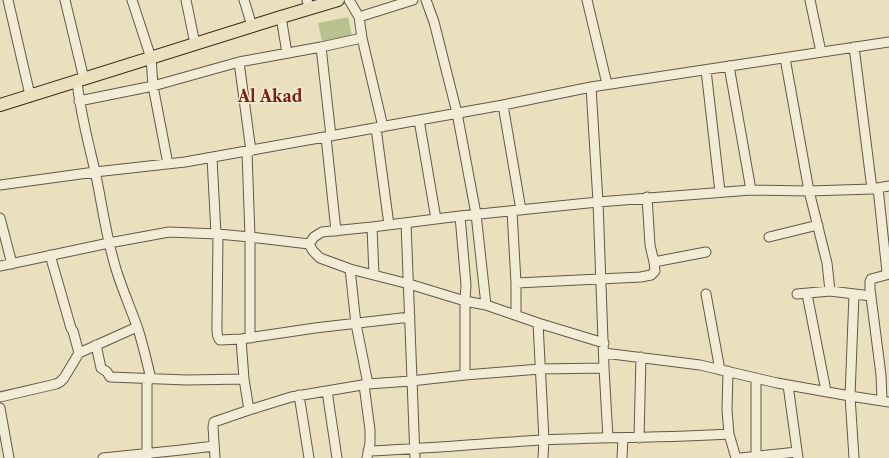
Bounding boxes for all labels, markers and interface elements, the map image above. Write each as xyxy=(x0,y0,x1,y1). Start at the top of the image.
district label: Al Akad xyxy=(238,87,302,107)

